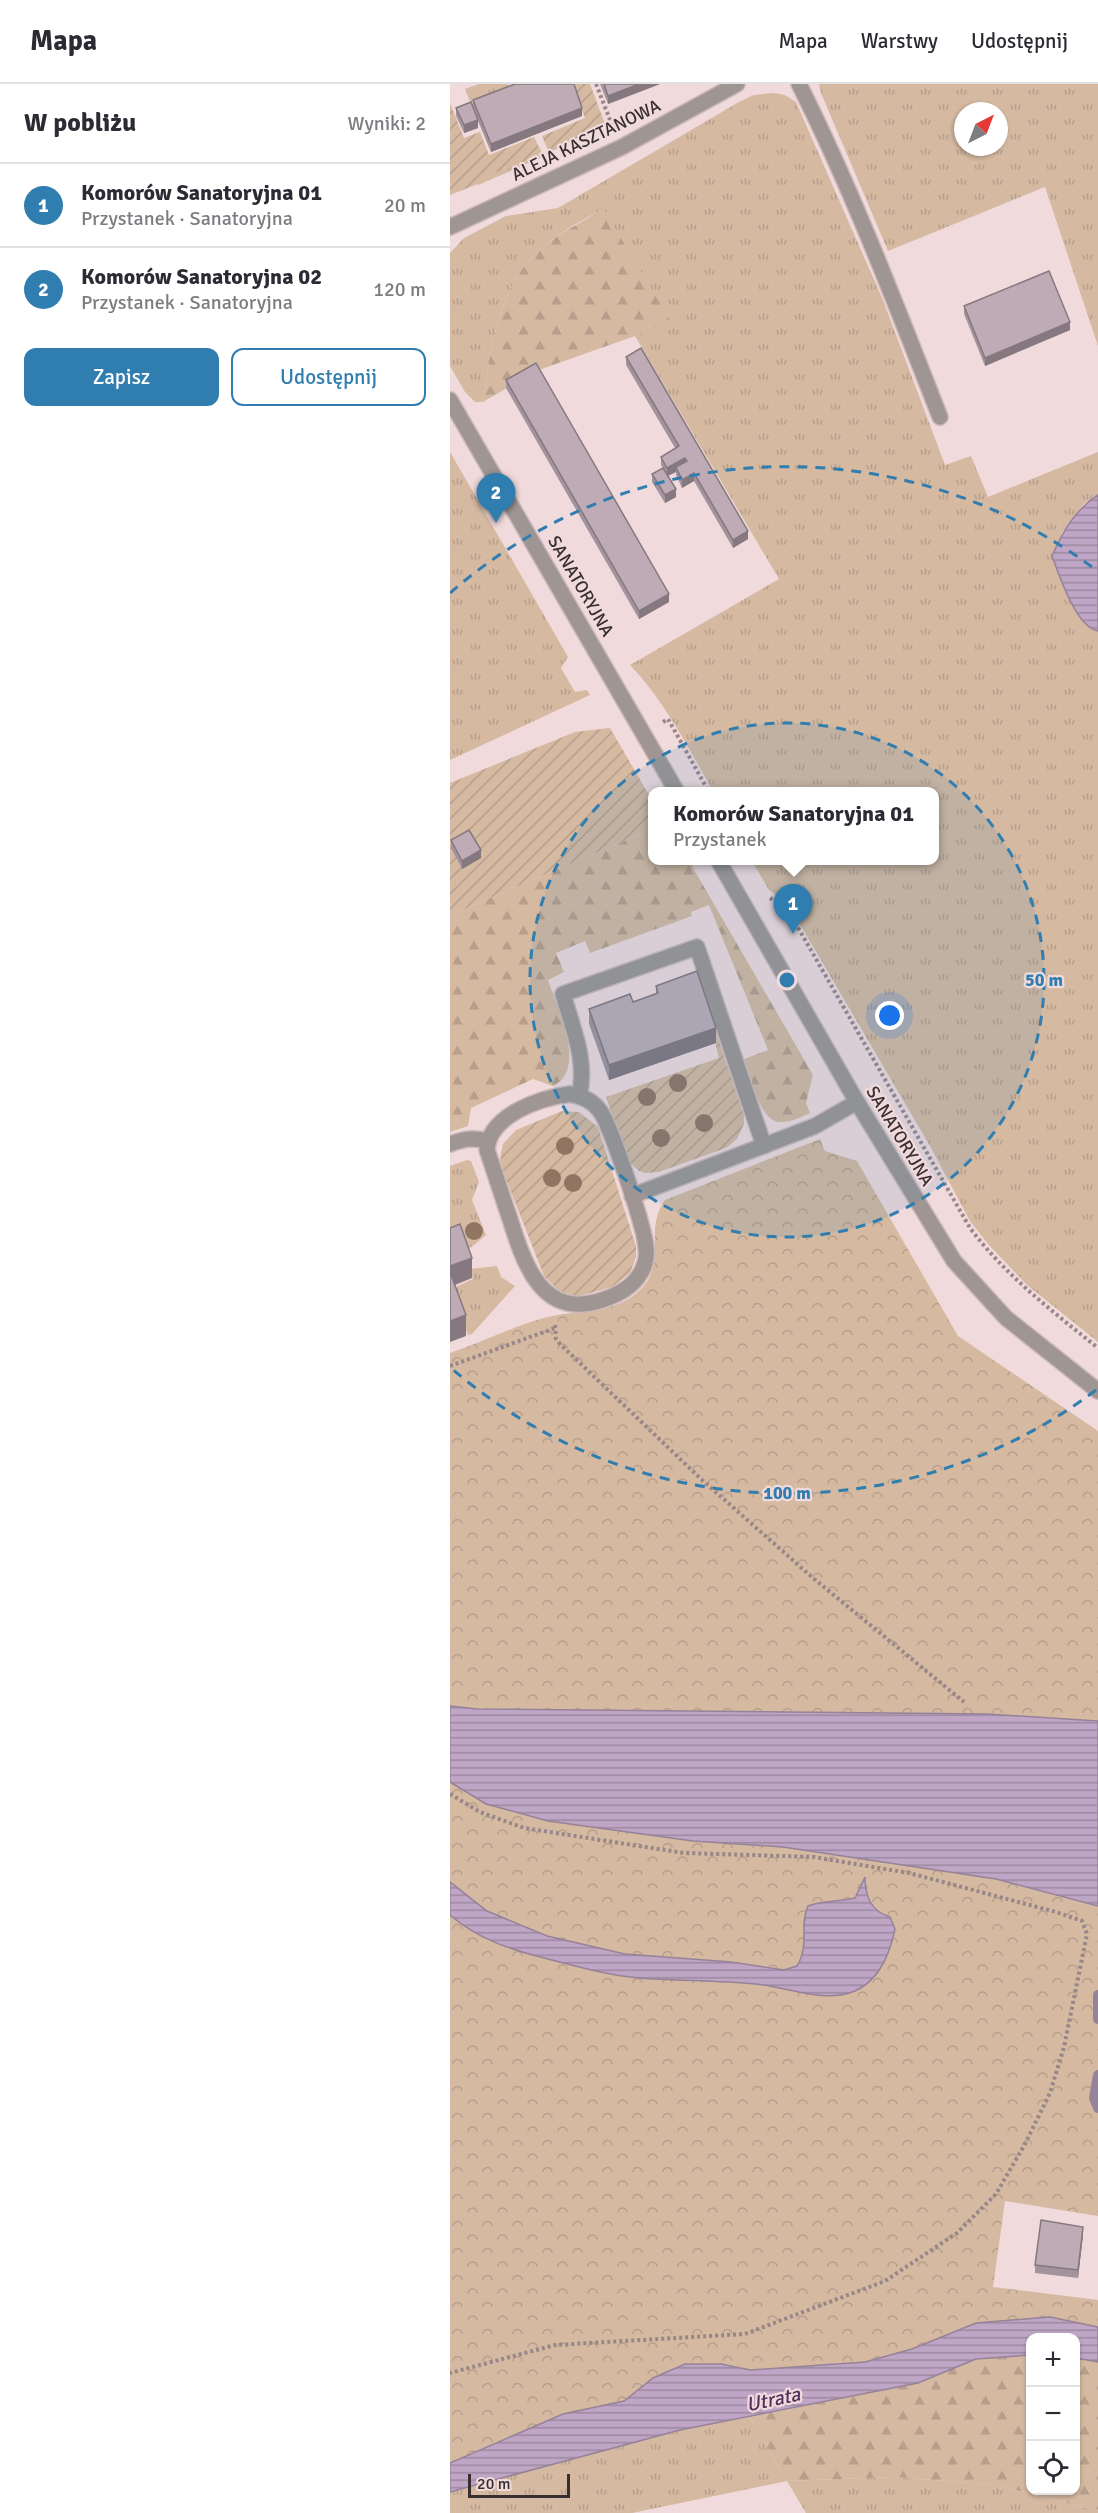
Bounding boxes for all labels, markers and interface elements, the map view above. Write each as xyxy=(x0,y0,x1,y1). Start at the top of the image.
text: Mapa xyxy=(30,24,97,58)
text: Mapa xyxy=(778,28,828,54)
text: Warstwy xyxy=(861,28,938,54)
text: Udostępnij xyxy=(971,28,1068,54)
street label: ALEJA KASZTANOWA xyxy=(508,94,664,186)
north arrow xyxy=(954,102,1008,156)
text: W pobliżu xyxy=(24,107,136,139)
text: Wyniki: 2 xyxy=(347,111,426,136)
text: Komorów Sanatoryjna 01 xyxy=(81,179,322,206)
text: 1 xyxy=(38,193,49,218)
text: 20 m xyxy=(384,193,426,218)
text: Przystanek · Sanatoryjna xyxy=(81,206,293,231)
text: Komorów Sanatoryjna 02 xyxy=(81,263,322,290)
text: 2 xyxy=(38,277,49,302)
text: 120 m xyxy=(373,277,426,302)
text: Przystanek · Sanatoryjna xyxy=(81,290,293,315)
button: Zapisz xyxy=(24,348,219,406)
button: Udostępnij xyxy=(231,348,426,406)
pin: 2 xyxy=(476,474,516,523)
street label: SANATORYJNA xyxy=(543,532,619,640)
popup xyxy=(648,787,939,865)
text: Komorów Sanatoryjna 01 xyxy=(673,800,914,827)
text: Przystanek xyxy=(673,827,767,852)
pin: 1 xyxy=(774,884,812,934)
text: 50 m xyxy=(1025,969,1063,991)
centre of rings xyxy=(777,970,797,990)
your location xyxy=(875,1001,904,1030)
street label: SANATORYJNA xyxy=(862,1082,938,1190)
text: 100 m xyxy=(763,1482,811,1504)
map controls xyxy=(1026,2333,1080,2495)
button: + xyxy=(1026,2333,1080,2387)
water label: Utrata xyxy=(744,2381,803,2417)
button: − xyxy=(1026,2387,1080,2441)
button: locate xyxy=(1026,2441,1080,2495)
scale bar xyxy=(468,2471,570,2498)
text: 20 m xyxy=(477,2474,511,2494)

